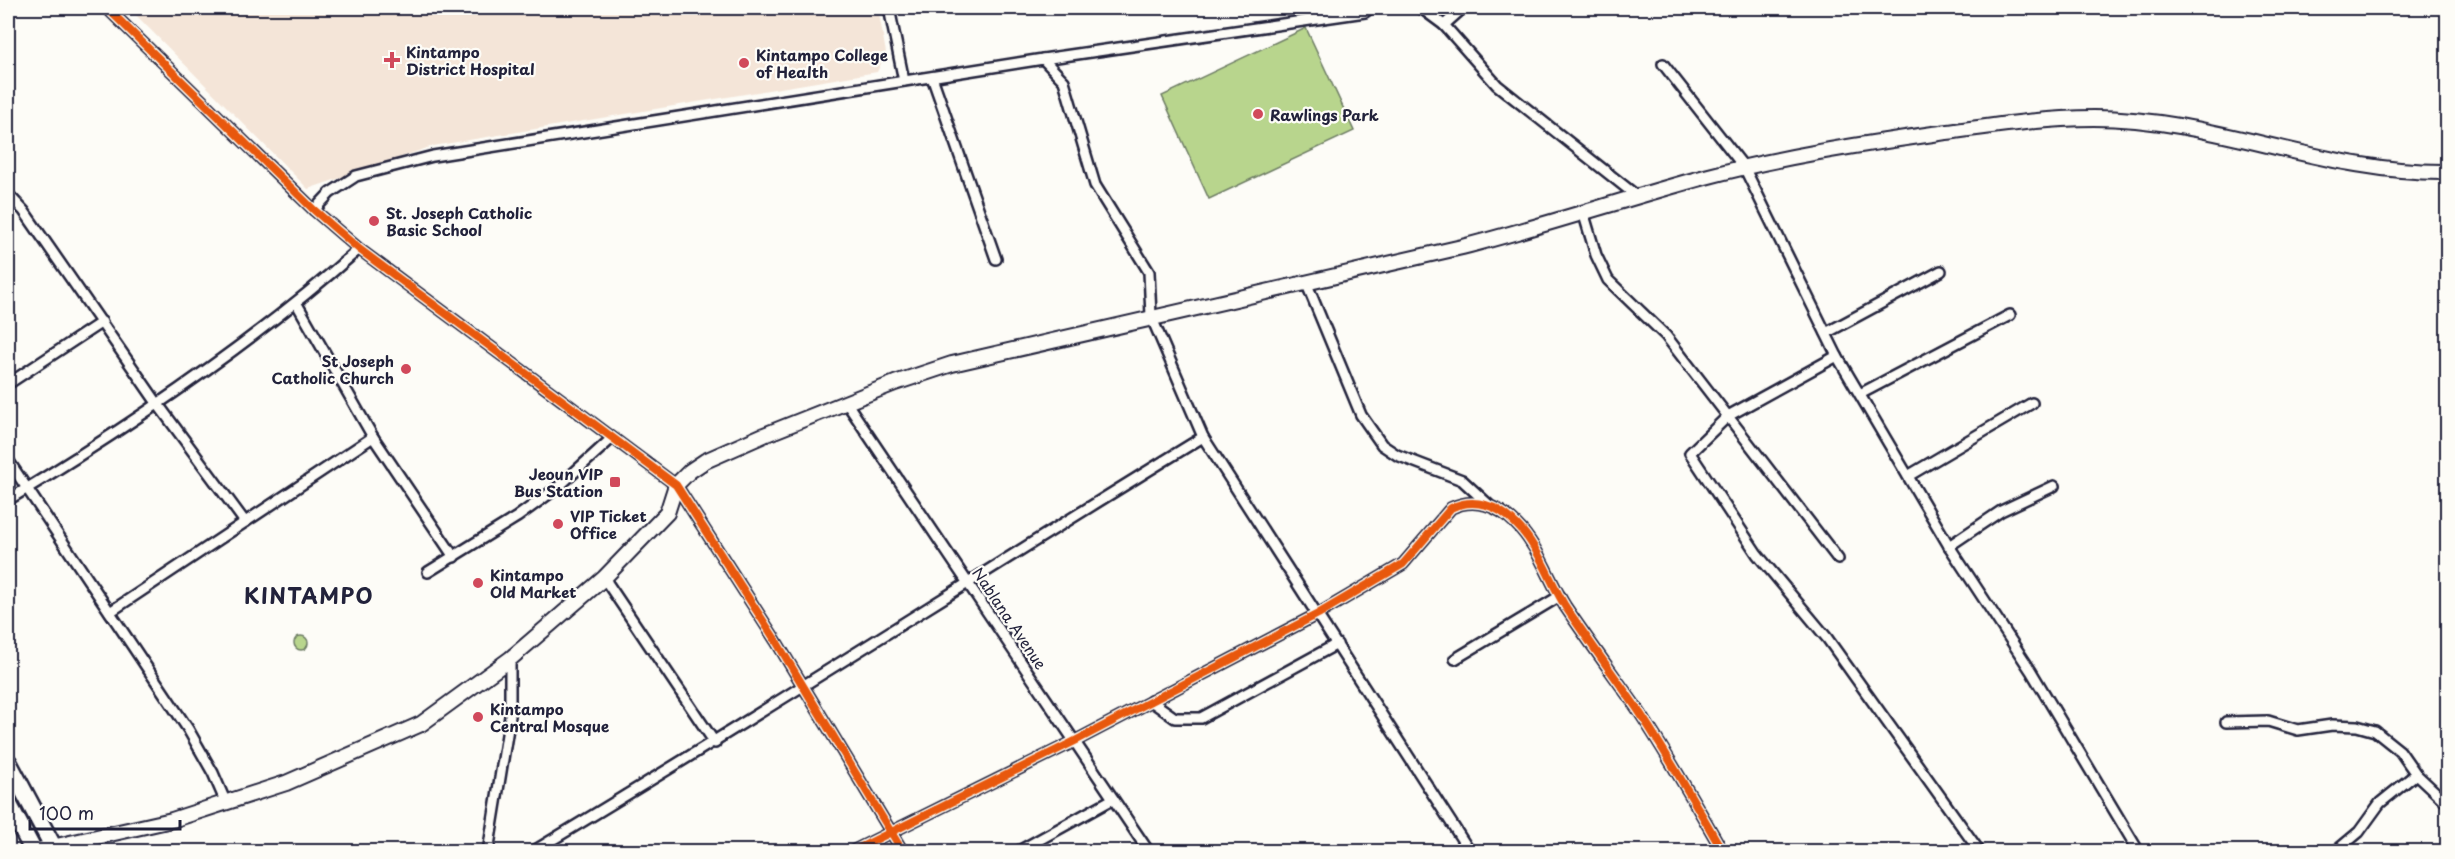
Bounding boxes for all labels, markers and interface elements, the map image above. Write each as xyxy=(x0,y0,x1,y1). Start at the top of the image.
place label: Kintampo District Hospital xyxy=(406,40,535,80)
place label: Kintampo College of Health xyxy=(756,43,888,83)
marker: Kintampo District Hospital xyxy=(383,51,401,69)
marker: Kintampo College of Health xyxy=(737,56,751,70)
place label: Rawlings Park xyxy=(1270,103,1379,126)
marker: Rawlings Park xyxy=(1251,107,1265,121)
place label: St. Joseph Catholic Basic School xyxy=(386,201,532,241)
marker: St. Joseph Catholic Basic School xyxy=(367,214,381,228)
place label: St Joseph Catholic Church xyxy=(271,349,394,389)
marker: St Joseph Catholic Church xyxy=(399,362,413,376)
place label: Jeoun VIP Bus Station xyxy=(514,462,603,502)
marker: Jeoun VIP Bus Station xyxy=(608,475,622,489)
place label: VIP Ticket Office xyxy=(570,504,647,544)
marker: VIP Ticket Office xyxy=(551,517,565,531)
street label: Nablana Avenue xyxy=(967,562,1053,674)
place label: Kintampo Old Market xyxy=(490,563,577,603)
marker: Kintampo Old Market xyxy=(471,576,485,590)
district label: KINTAMPO xyxy=(244,579,374,611)
place label: Kintampo Central Mosque xyxy=(490,697,609,737)
marker: Kintampo Central Mosque xyxy=(471,710,485,724)
scale bar xyxy=(30,793,180,831)
text: 100 m xyxy=(39,799,94,826)

